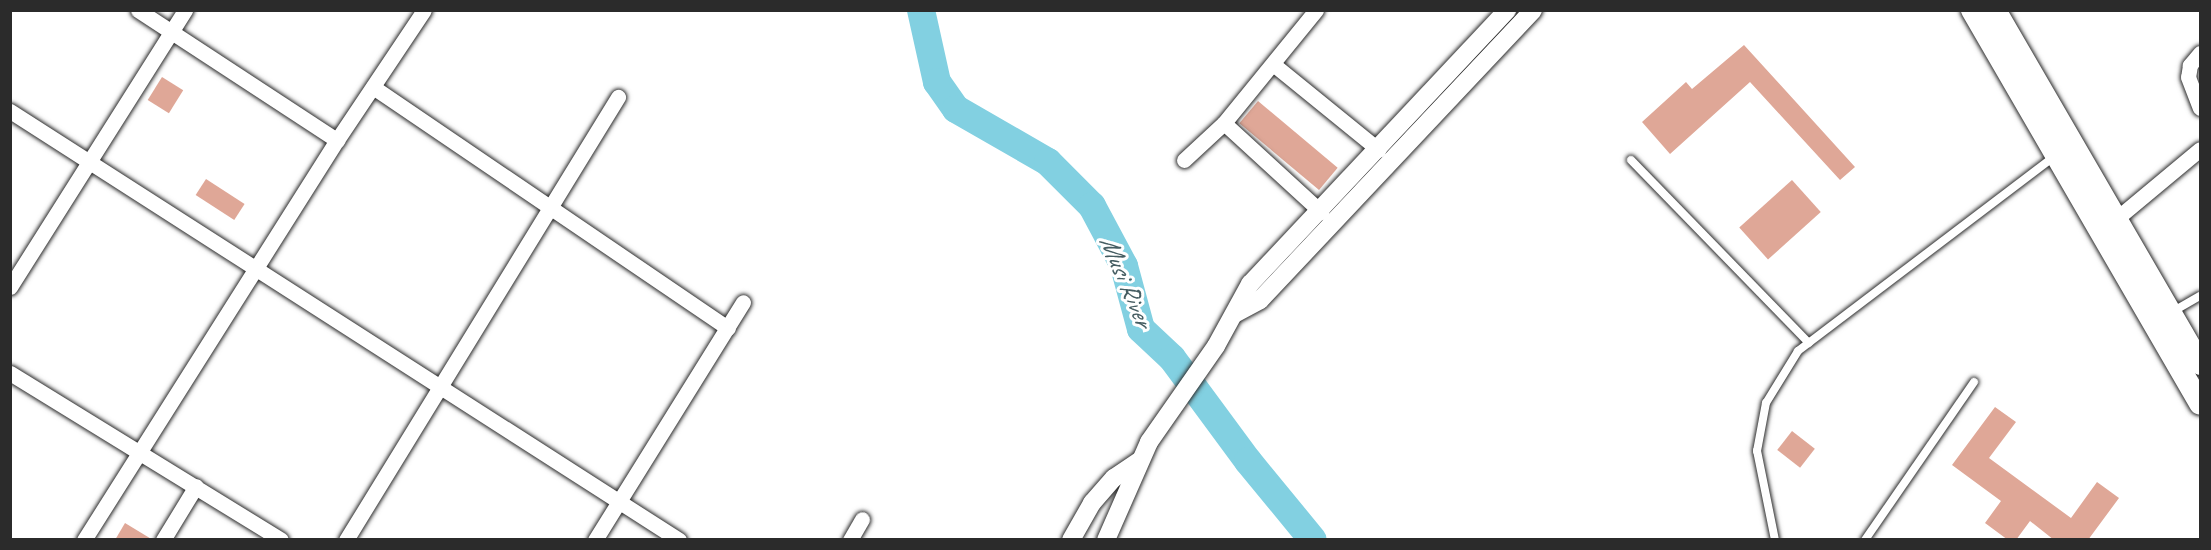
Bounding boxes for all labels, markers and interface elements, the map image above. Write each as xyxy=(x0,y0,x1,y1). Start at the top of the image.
water label: Musi River xyxy=(1092,230,1160,332)

